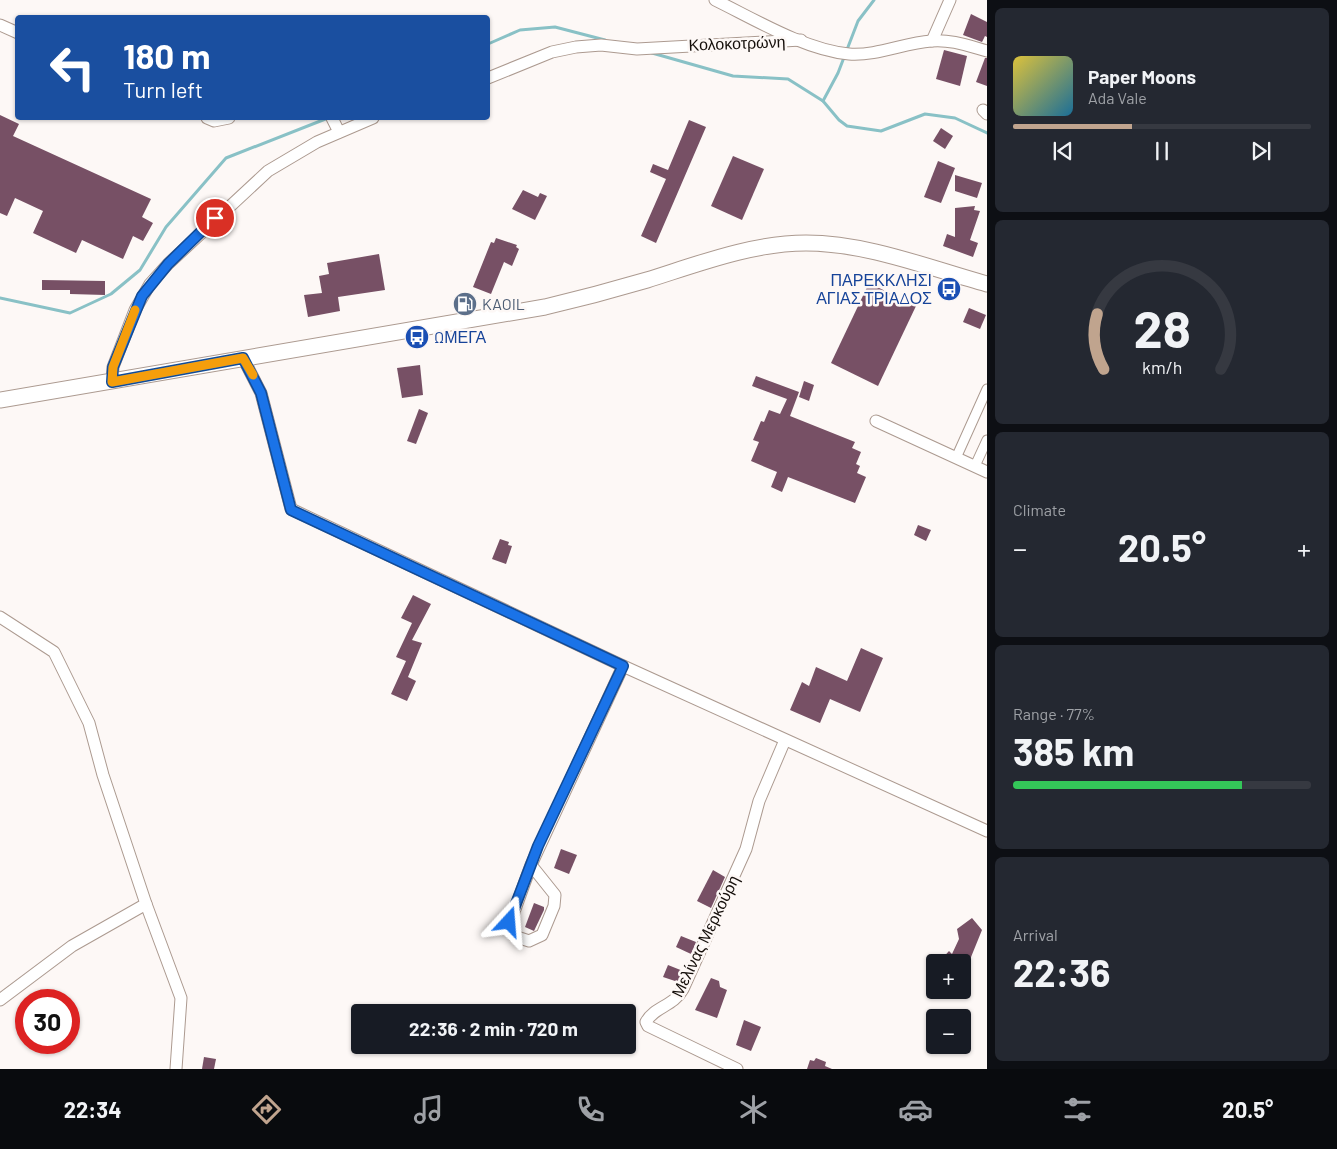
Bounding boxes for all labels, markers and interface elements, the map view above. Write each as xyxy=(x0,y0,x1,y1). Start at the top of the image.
street label: Κολοκοτρώνη xyxy=(688,31,786,54)
text: 180 m xyxy=(123,34,211,76)
icon: left xyxy=(40,35,105,100)
text: Paper Moons xyxy=(1088,65,1196,88)
text: Turn left xyxy=(123,76,203,102)
text: Ada Vale xyxy=(1088,88,1147,107)
icon: previous xyxy=(1049,137,1077,165)
icon: pause xyxy=(1148,137,1176,165)
icon: next xyxy=(1247,137,1275,165)
pin xyxy=(194,197,236,239)
icon: arrive xyxy=(201,204,229,232)
place label: ΠΑΡΕΚΚΛΗΣΙ ΑΓΙΑΣ ΤΡΙΑΔΟΣ xyxy=(816,270,932,307)
bus stop icon: ΠΑΡΕΚΚΛΗΣΙ ΑΓΙΑΣ ΤΡΙΑΔΟΣ xyxy=(936,276,962,302)
fuel station icon: KAOIL xyxy=(452,291,478,317)
place label: KAOIL xyxy=(482,294,525,313)
text: 28 xyxy=(1133,296,1191,358)
bus stop icon: ΩΜΕΓΑ xyxy=(404,324,430,350)
place label: ΩΜΕΓΑ xyxy=(434,327,487,346)
text: km/h xyxy=(1142,356,1182,378)
text: Climate xyxy=(1013,500,1066,519)
text: 20.5° xyxy=(1118,524,1206,570)
text: − xyxy=(1013,531,1027,565)
text: + xyxy=(1297,531,1311,565)
text: Range · 77% xyxy=(1013,704,1095,723)
text: 385 km xyxy=(1013,728,1134,774)
street label: Μελίνας Μερκούρη xyxy=(667,872,742,1000)
position arrow xyxy=(482,895,534,947)
text: Arrival xyxy=(1013,925,1058,944)
text: 22:36 xyxy=(1013,949,1110,995)
map controls xyxy=(926,954,971,1054)
button: + xyxy=(926,954,971,999)
speed limit sign: 30 xyxy=(15,989,80,1054)
button: − xyxy=(926,1009,971,1054)
text: 22:36 · 2 min · 720 m xyxy=(409,1017,578,1040)
icon: directions xyxy=(249,1092,284,1127)
icon: music xyxy=(411,1092,446,1127)
icon: phone xyxy=(573,1092,608,1127)
icon: climate xyxy=(736,1092,771,1127)
icon: car xyxy=(898,1092,933,1127)
icon: filters xyxy=(1060,1092,1095,1127)
text: 22:34 xyxy=(64,1096,121,1122)
text: 20.5° xyxy=(1222,1096,1273,1122)

